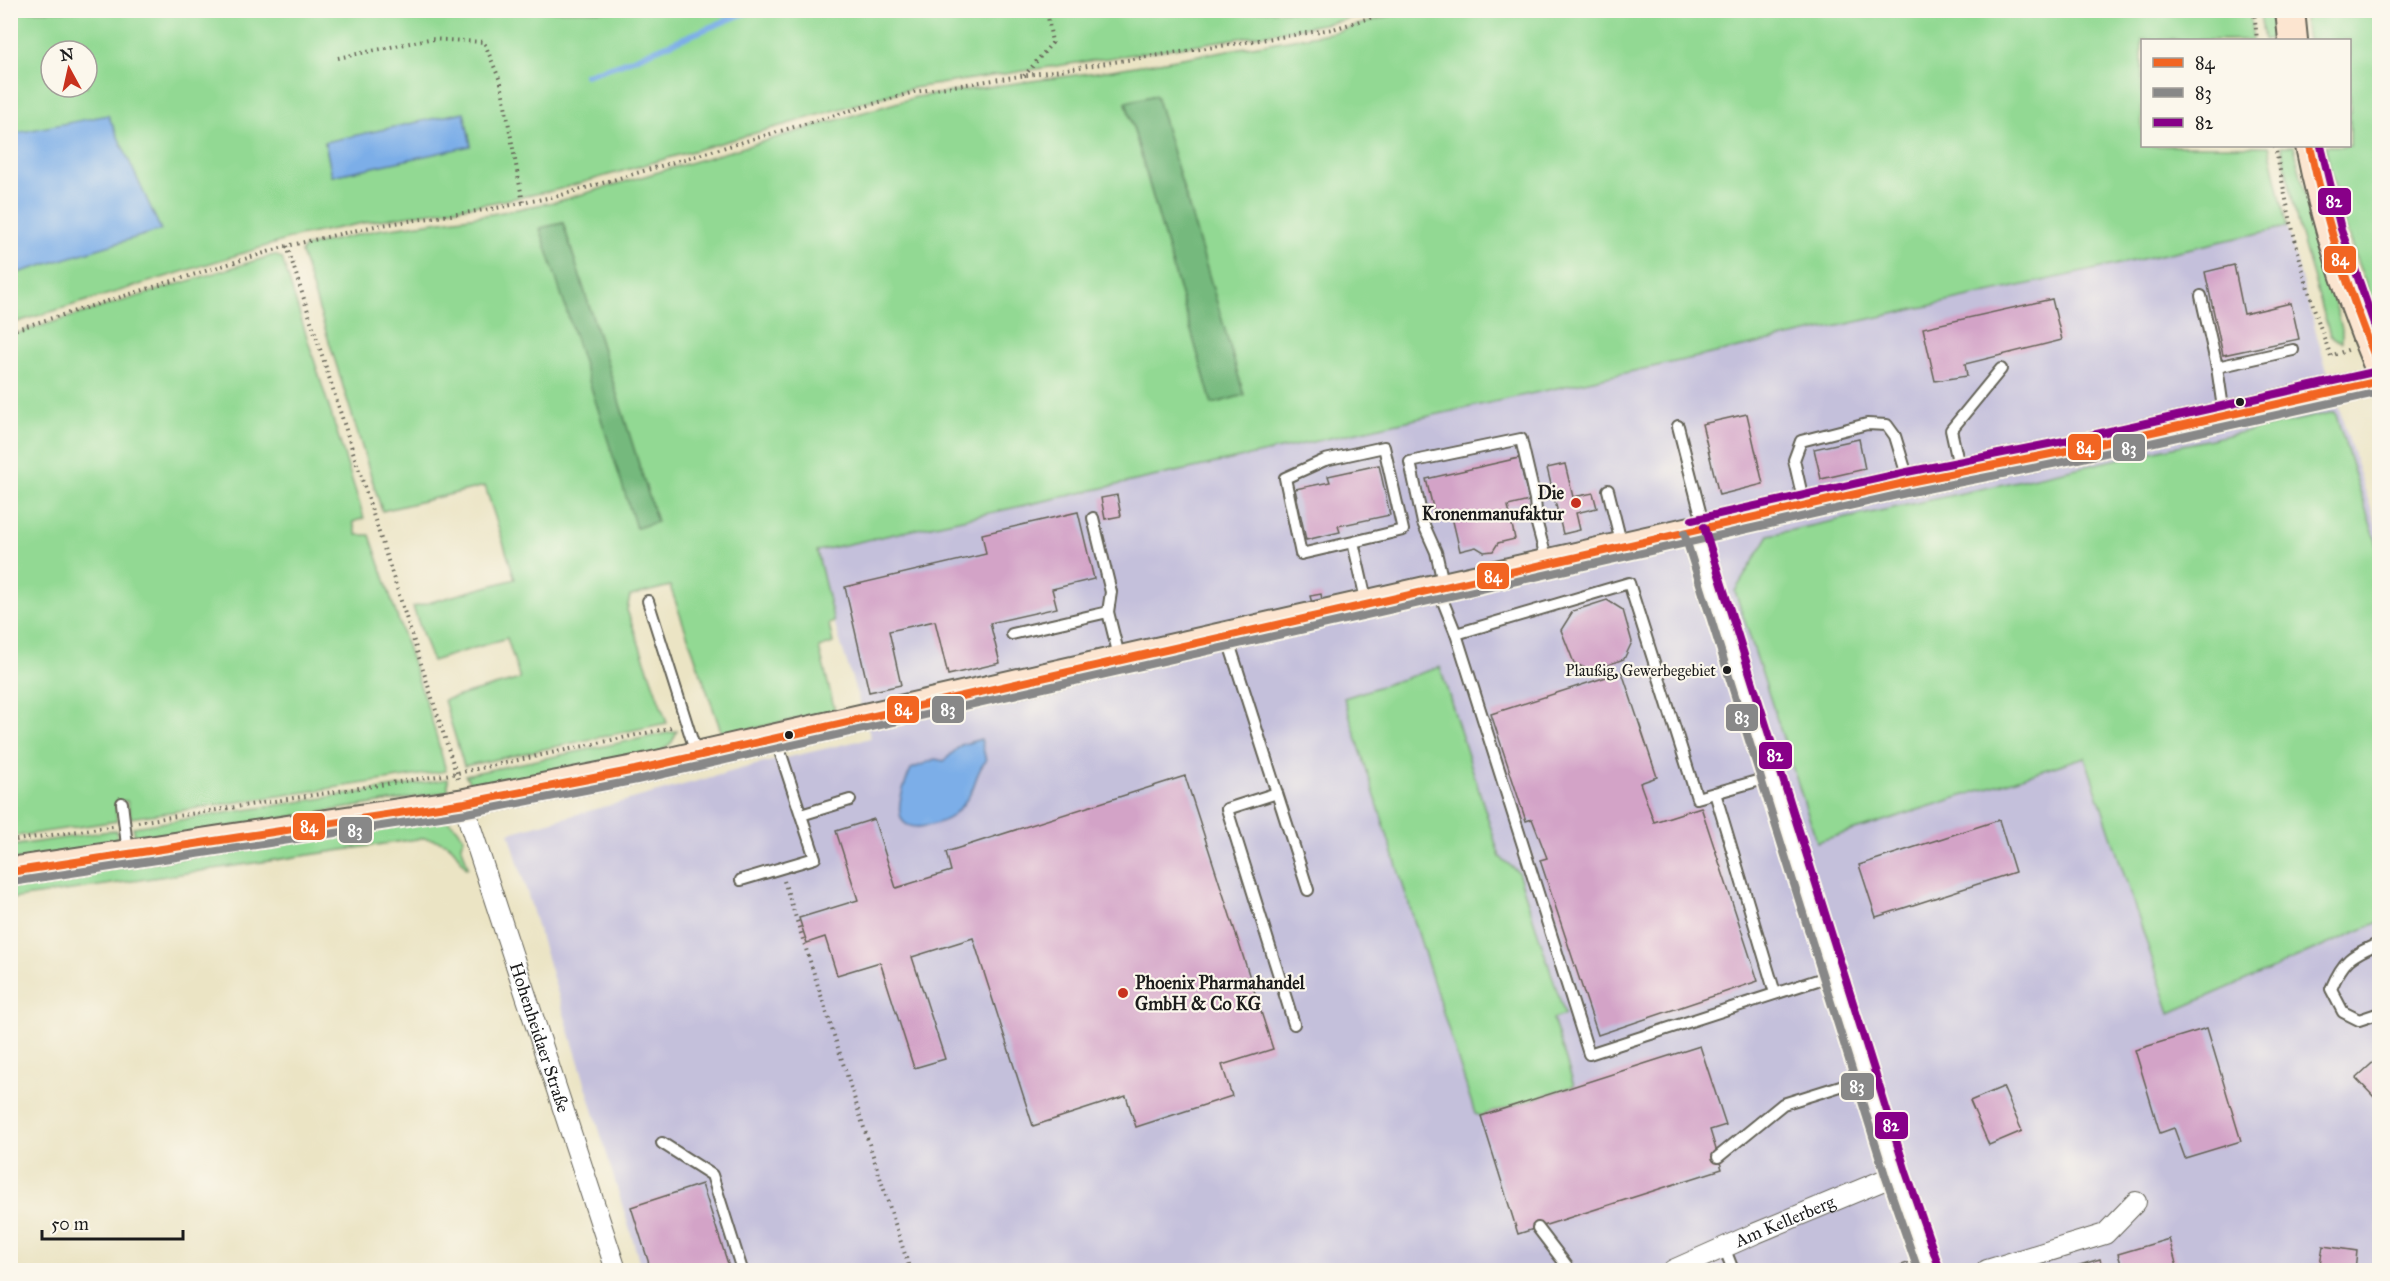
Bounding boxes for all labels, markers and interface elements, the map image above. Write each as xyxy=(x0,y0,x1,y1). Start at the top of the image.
north arrow xyxy=(39,39,99,99)
legend xyxy=(2141,39,2351,147)
text: N xyxy=(59,44,75,65)
text: 84 xyxy=(2195,52,2216,74)
text: 83 xyxy=(2195,82,2212,104)
text: 82 xyxy=(2195,112,2214,134)
line badge: 82 xyxy=(2317,187,2352,216)
text: 82 xyxy=(2326,192,2343,211)
line badge: 84 xyxy=(2323,245,2357,274)
text: 84 xyxy=(2331,250,2350,270)
unlabelled marker xyxy=(2234,396,2246,408)
line badge: 84 xyxy=(2067,433,2102,461)
line badge: 83 xyxy=(2112,433,2146,462)
text: 84 xyxy=(2076,438,2095,458)
text: 83 xyxy=(2122,439,2136,459)
place label: Die Kronenmanufaktur xyxy=(1422,482,1565,525)
marker: Die Kronenmanufaktur xyxy=(1569,496,1583,510)
line badge: 84 xyxy=(1476,562,1510,590)
text: 84 xyxy=(1484,567,1503,587)
place label: Plaußig, Gewerbegebiet xyxy=(1565,661,1716,681)
marker: Plaußig, Gewerbegebiet xyxy=(1721,664,1733,676)
line badge: 84 xyxy=(886,695,920,724)
line badge: 83 xyxy=(931,695,965,724)
text: 84 xyxy=(894,700,913,720)
text: 83 xyxy=(941,700,955,720)
line badge: 83 xyxy=(1725,703,1759,732)
text: 83 xyxy=(1735,708,1749,728)
unlabelled marker xyxy=(783,729,795,741)
line badge: 82 xyxy=(1758,741,1793,770)
text: 82 xyxy=(1767,746,1784,765)
line badge: 84 xyxy=(292,812,326,841)
line badge: 83 xyxy=(338,816,373,844)
text: 84 xyxy=(300,817,319,837)
text: 83 xyxy=(348,821,362,841)
street label: Hohenheidaer Straße xyxy=(505,959,575,1115)
place label: Phoenix Pharmahandel GmbH & Co KG xyxy=(1135,972,1306,1015)
marker: Phoenix Pharmahandel GmbH & Co KG xyxy=(1116,986,1130,1000)
line badge: 83 xyxy=(1840,1072,1875,1101)
text: 83 xyxy=(1850,1077,1864,1097)
line badge: 82 xyxy=(1874,1111,1909,1140)
text: 82 xyxy=(1883,1116,1900,1135)
street label: Am Kellerberg xyxy=(1730,1190,1839,1253)
scale bar xyxy=(42,1203,183,1241)
text: 50 m xyxy=(51,1213,89,1235)

